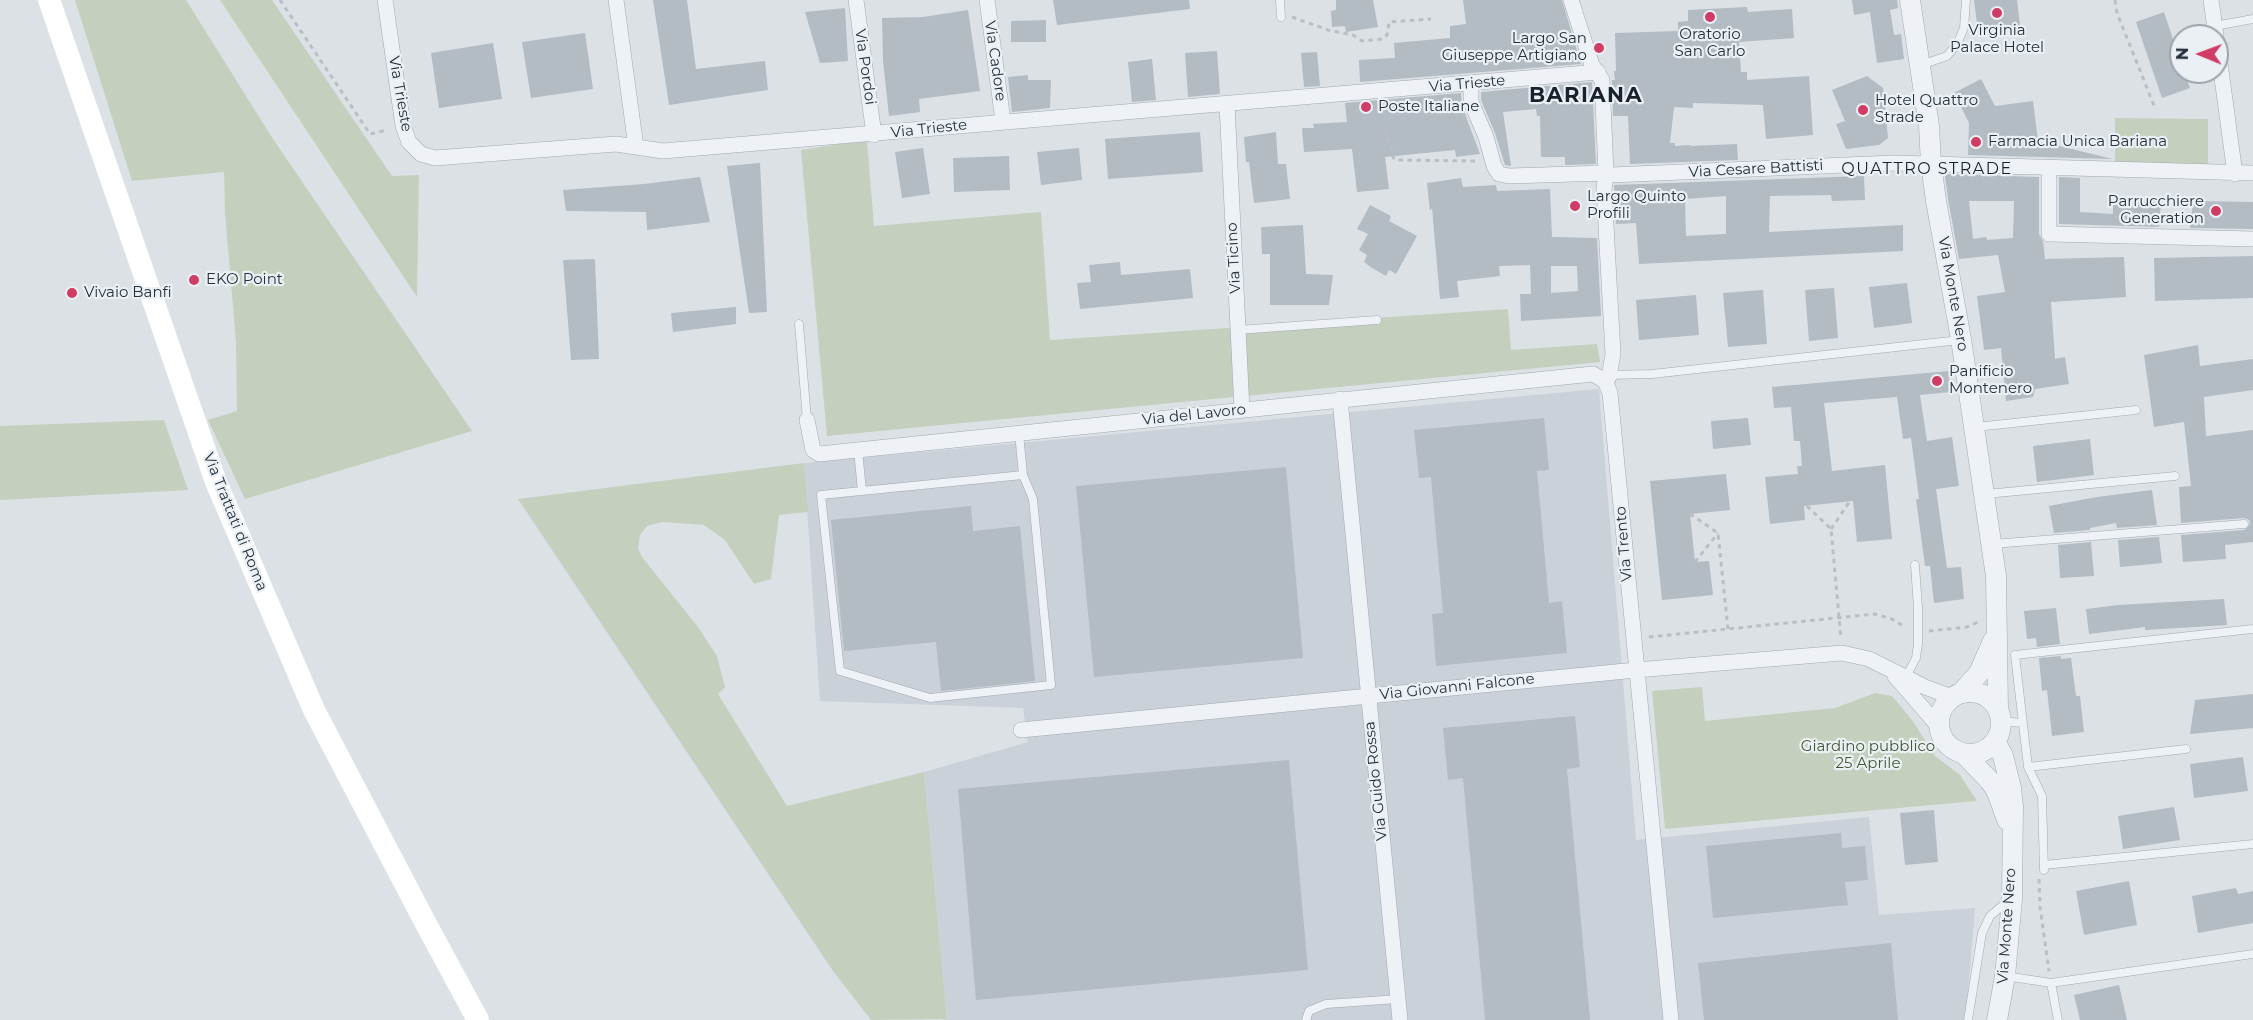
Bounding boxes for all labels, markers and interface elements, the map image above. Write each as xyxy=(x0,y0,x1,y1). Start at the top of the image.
marker: Virginia Palace Hotel xyxy=(1990,6,2004,20)
marker: Oratorio San Carlo xyxy=(1703,10,1717,24)
street label: Via Cadore xyxy=(980,20,1010,102)
place label: Virginia Palace Hotel xyxy=(1950,22,2044,57)
north arrow xyxy=(2169,24,2229,84)
place label: Oratorio San Carlo xyxy=(1675,26,1745,61)
street label: Via Pordoi xyxy=(851,28,879,106)
place label: Largo San Giuseppe Artigiano xyxy=(1442,30,1587,65)
marker: Largo San Giuseppe Artigiano xyxy=(1592,41,1606,55)
text: N xyxy=(2173,47,2192,60)
street label: Via Trieste xyxy=(384,55,416,133)
street label: Via Trieste xyxy=(1428,72,1506,96)
district label: BARIANA xyxy=(1529,83,1643,109)
place label: Hotel Quattro Strade xyxy=(1875,92,1978,127)
place label: Poste Italiane xyxy=(1378,98,1479,116)
marker: Poste Italiane xyxy=(1359,100,1373,114)
marker: Hotel Quattro Strade xyxy=(1856,103,1870,117)
street label: Via Trieste xyxy=(890,116,968,142)
place label: Farmacia Unica Bariana xyxy=(1988,133,2167,151)
marker: Farmacia Unica Bariana xyxy=(1969,135,1983,149)
street label: Via Cesare Battisti xyxy=(1688,156,1824,182)
district label: QUATTRO STRADE xyxy=(1841,159,2013,179)
place label: Largo Quinto Profili xyxy=(1587,188,1686,223)
place label: Parrucchiere Generation xyxy=(2108,193,2204,228)
marker: Largo Quinto Profili xyxy=(1568,199,1582,213)
marker: Parrucchiere Generation xyxy=(2209,204,2223,218)
street label: Via Ticino xyxy=(1223,222,1245,294)
street label: Via Monte Nero xyxy=(1934,235,1972,353)
place label: EKO Point xyxy=(206,271,283,289)
marker: EKO Point xyxy=(187,273,201,287)
place label: Vivaio Banfi xyxy=(84,284,172,302)
marker: Vivaio Banfi xyxy=(65,286,79,300)
place label: Panificio Montenero xyxy=(1949,363,2032,398)
marker: Panificio Montenero xyxy=(1930,374,1944,388)
street label: Via del Lavoro xyxy=(1141,401,1247,429)
street label: Via Trattati di Roma xyxy=(199,450,271,594)
street label: Via Trento xyxy=(1612,506,1636,582)
street label: Via Giovanni Falcone xyxy=(1379,670,1535,704)
street label: Via Guido Rossa xyxy=(1361,720,1391,842)
park label: Giardino pubblico 25 Aprile xyxy=(1801,738,1935,773)
street label: Via Monte Nero xyxy=(1994,867,2020,985)

